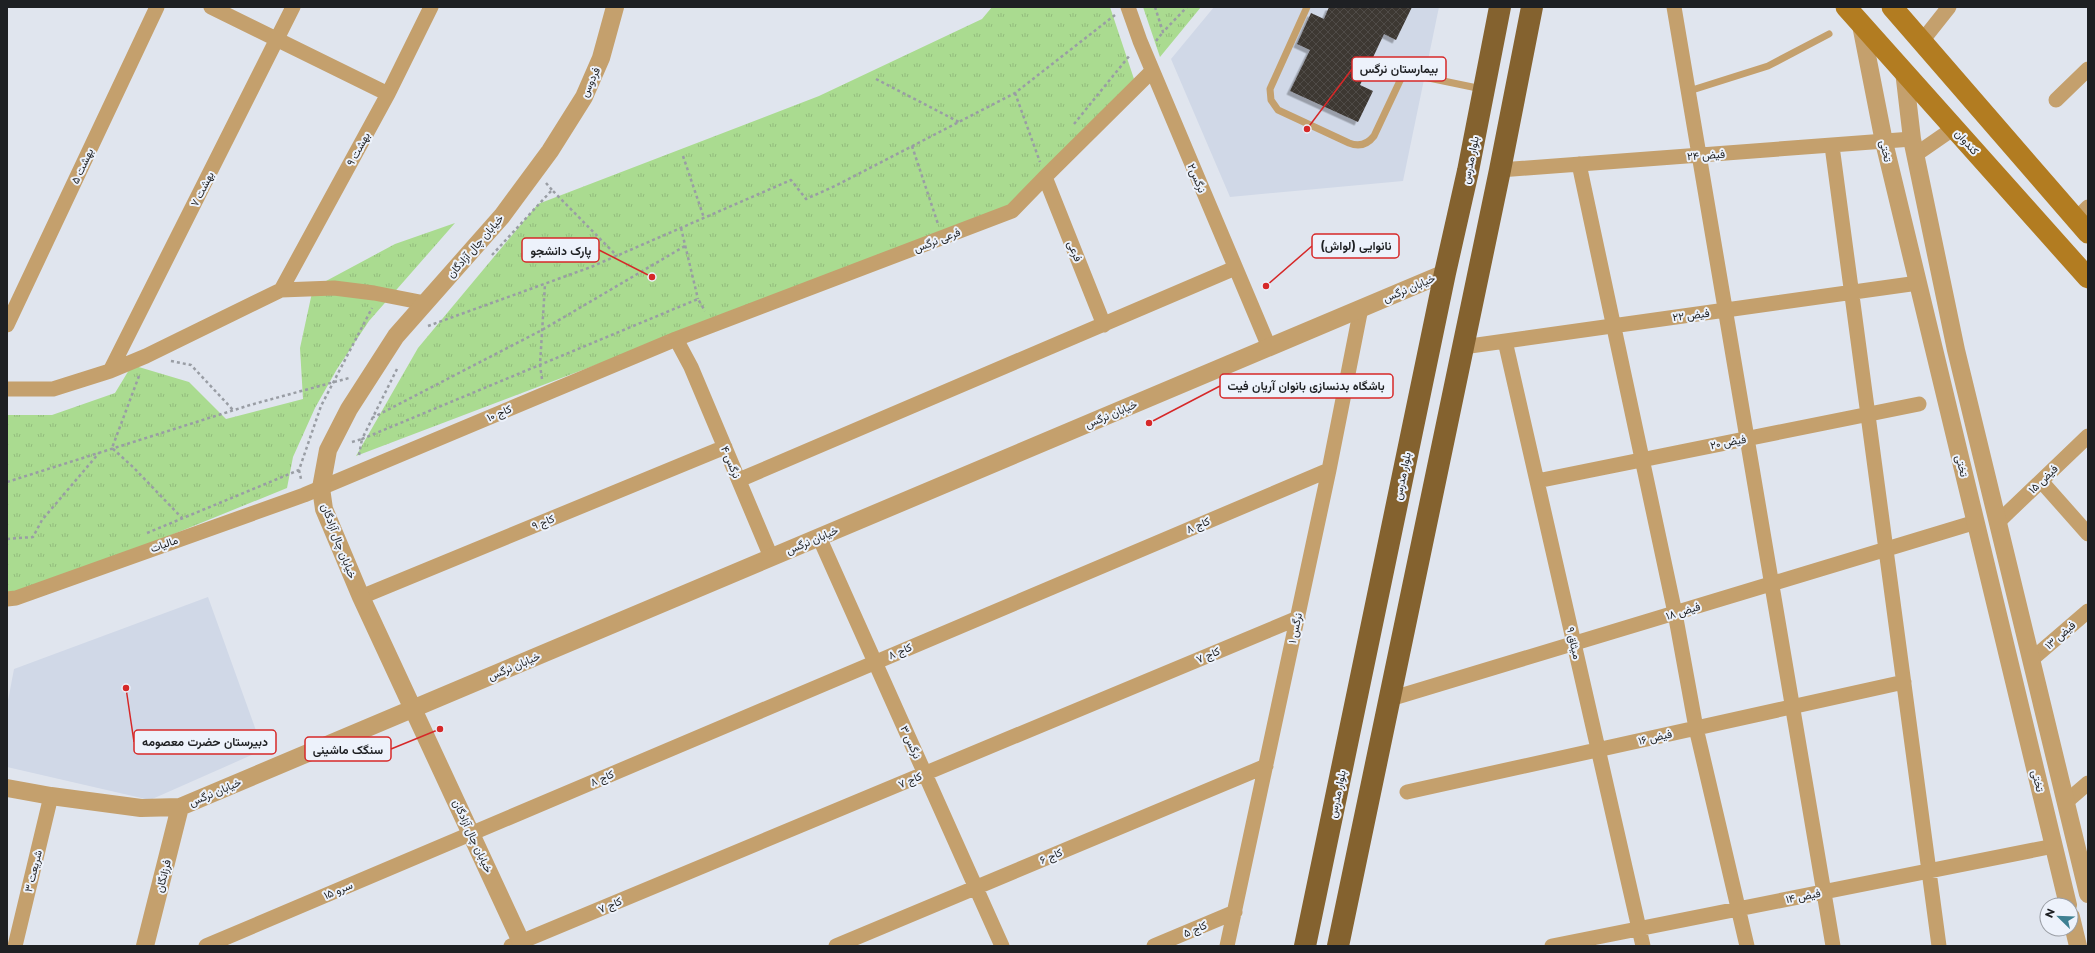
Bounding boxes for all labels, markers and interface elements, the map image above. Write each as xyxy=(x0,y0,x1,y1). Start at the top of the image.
callout: بیمارستان نرگس xyxy=(1352,57,1446,81)
text: بیمارستان نرگس xyxy=(1360,61,1439,77)
street label: فردوس xyxy=(577,65,603,99)
street label: کندوان xyxy=(1952,126,1982,158)
street label: بهشت ۹ xyxy=(343,130,373,168)
street label: بلوار مدرس xyxy=(1458,135,1482,185)
street label: تختی xyxy=(1877,139,1895,164)
street label: بهشت ۵ xyxy=(68,146,96,186)
street label: فیض ۲۴ xyxy=(1687,147,1725,163)
street label: نرگس۲ xyxy=(1185,161,1209,195)
street label: بهشت ۷ xyxy=(187,169,217,209)
street label: خیابان چال آزادگان xyxy=(444,211,507,281)
street label: فرعی نرگس xyxy=(912,225,962,255)
callout: نانوایی (لواش) xyxy=(1312,234,1399,258)
callout: پارک دانشجو xyxy=(522,238,599,262)
text: نانوایی (لواش) xyxy=(1321,238,1392,254)
street label: فرعی xyxy=(1065,239,1085,263)
text: پارک دانشجو xyxy=(531,243,592,259)
street label: خیابان نرگس xyxy=(1381,271,1437,305)
street label: فیض ۲۲ xyxy=(1672,306,1710,324)
callout: باشگاه بدنسازی بانوان آریان فیت xyxy=(1220,374,1393,398)
text: باشگاه بدنسازی بانوان آریان فیت xyxy=(1227,378,1385,394)
street label: خیابان نرگس xyxy=(1083,397,1139,431)
street label: کاج ۱۰ xyxy=(484,401,514,425)
street label: فیض ۲۰ xyxy=(1709,432,1747,452)
street label: نرگس ۴ xyxy=(718,444,744,480)
street label: بلوار مدرس xyxy=(1390,451,1414,501)
street label: تختی xyxy=(1953,454,1972,479)
street label: فیض ۱۵ xyxy=(2025,462,2061,496)
street label: خیابان چال آزادگان xyxy=(317,501,360,581)
street label: کاج ۹ xyxy=(530,511,557,534)
street label: کاج ۸ xyxy=(1184,514,1212,537)
street label: خیابان نرگس xyxy=(784,523,840,557)
street label: مالیات xyxy=(148,533,180,555)
street label: فیض ۱۸ xyxy=(1664,599,1702,623)
street label: نرگس ۱ xyxy=(1285,611,1305,645)
street label: فیض ۱۳ xyxy=(2042,618,2078,652)
street label: میثاق ۹ xyxy=(1563,625,1585,661)
street label: کاج ۸ xyxy=(886,640,914,663)
street label: کاج ۷ xyxy=(1194,644,1222,667)
street label: خیابان نرگس xyxy=(486,649,542,683)
street label: نرگس ۳ xyxy=(897,723,925,761)
street label: فیض ۱۶ xyxy=(1637,726,1673,748)
callout: دبیرستان حضرت معصومه xyxy=(134,730,276,754)
text: دبیرستان حضرت معصومه xyxy=(142,734,268,750)
callout: سنگک ماشینی xyxy=(305,737,391,761)
text: سنگک ماشینی xyxy=(313,742,384,757)
street label: کاج ۸ xyxy=(588,767,616,790)
street label: کاج ۷ xyxy=(896,769,924,792)
street label: بلوار مدرس xyxy=(1325,769,1349,819)
street label: تختی xyxy=(2029,769,2048,794)
street label: خیابان نرگس xyxy=(187,775,243,809)
street label: خیابان چال آزادگان xyxy=(449,797,496,875)
street label: کاج ۶ xyxy=(1038,845,1065,868)
street label: شریعت ۳ xyxy=(21,848,45,894)
street label: فرزانگان xyxy=(152,858,174,894)
street label: سرو ۱۵ xyxy=(321,878,355,902)
street label: فیض ۱۴ xyxy=(1784,886,1822,906)
street label: کاج ۷ xyxy=(596,894,624,917)
north arrow xyxy=(2039,897,2079,937)
text: N xyxy=(2042,906,2058,920)
street label: کاج ۵ xyxy=(1181,918,1210,941)

